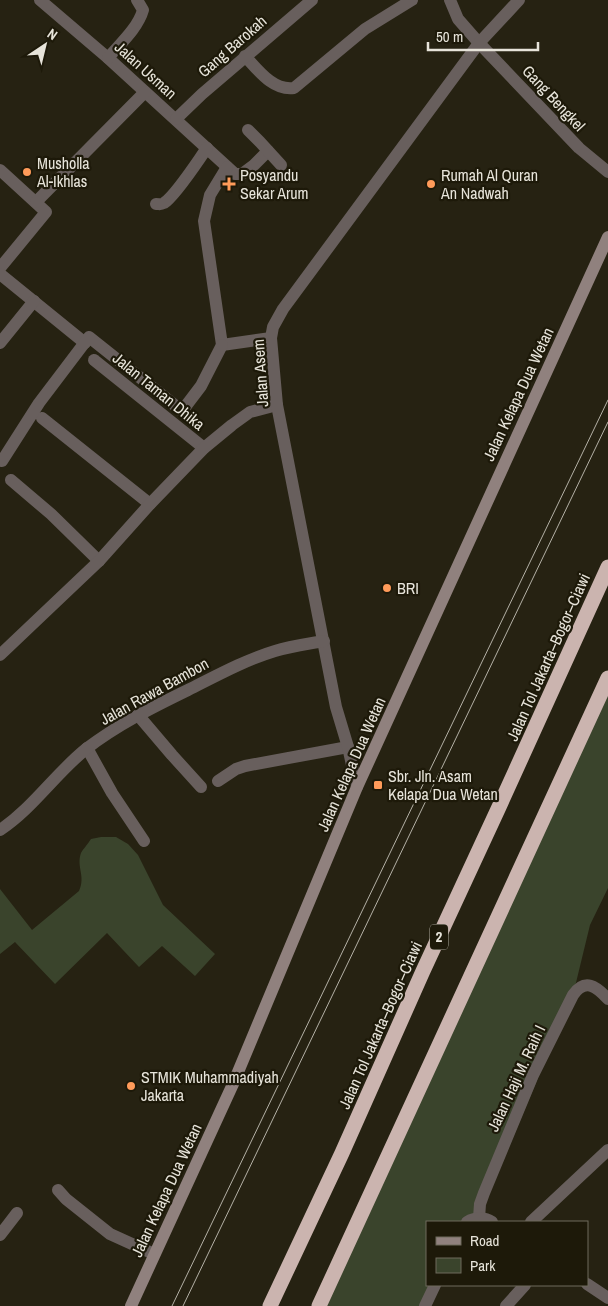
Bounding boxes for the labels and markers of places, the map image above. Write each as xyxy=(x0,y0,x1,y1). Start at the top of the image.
place label: Musholla Al-Ikhlas xyxy=(36,152,90,192)
place label: Posyandu Sekar Arum xyxy=(240,164,309,204)
place label: Rumah Al Quran An Nadwah xyxy=(440,164,538,204)
marker: Musholla Al-Ikhlas xyxy=(21,166,33,178)
marker: Posyandu Sekar Arum xyxy=(222,177,236,191)
marker: Rumah Al Quran An Nadwah xyxy=(425,178,437,190)
place label: BRI xyxy=(397,577,419,599)
marker: BRI xyxy=(381,582,393,594)
place label: Sbr. Jln. Asam Kelapa Dua Wetan xyxy=(388,765,498,805)
marker: Sbr. Jln. Asam Kelapa Dua Wetan xyxy=(372,779,384,791)
place label: STMIK Muhammadiyah Jakarta xyxy=(141,1066,279,1106)
marker: STMIK Muhammadiyah Jakarta xyxy=(125,1080,137,1092)

